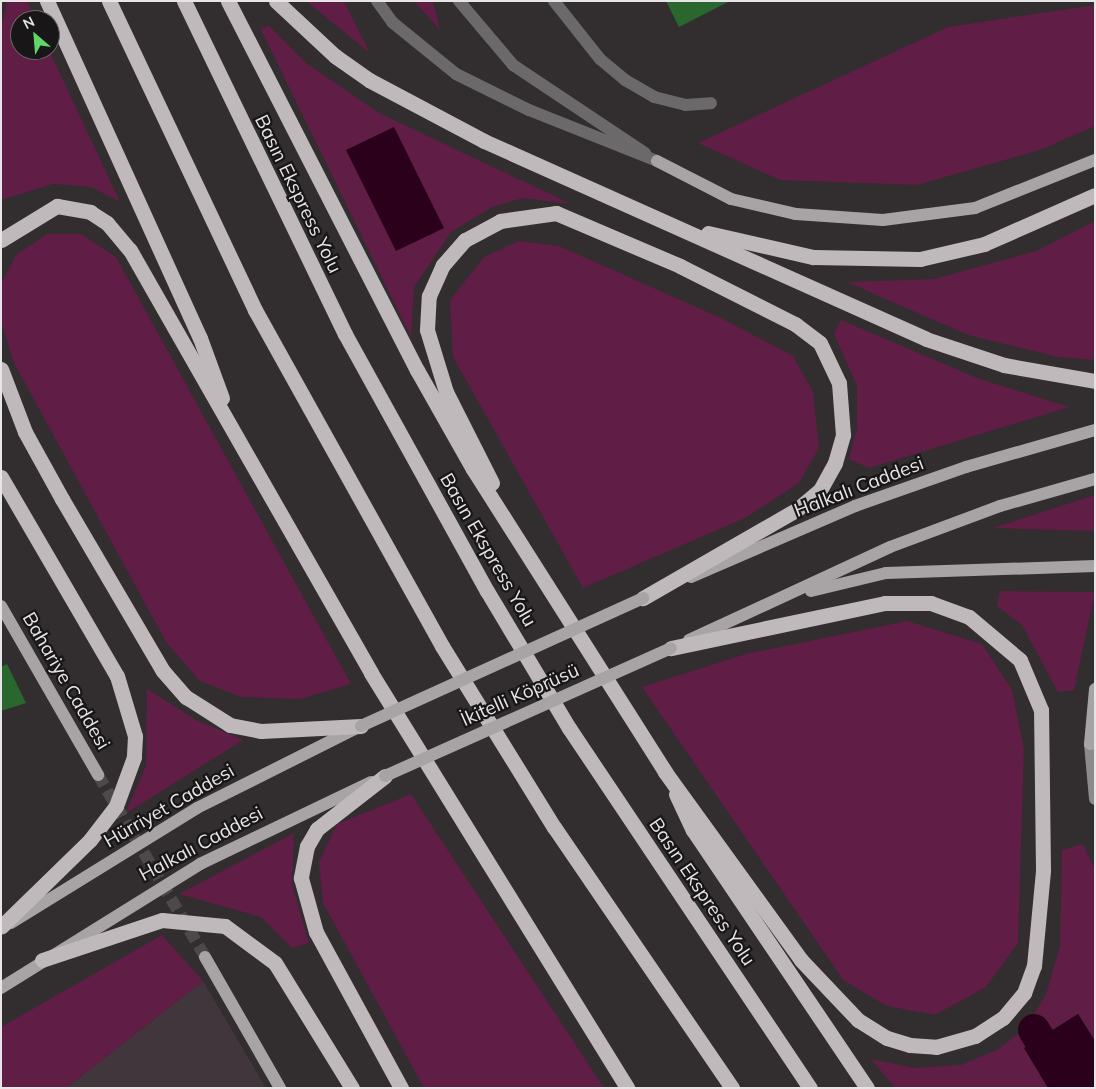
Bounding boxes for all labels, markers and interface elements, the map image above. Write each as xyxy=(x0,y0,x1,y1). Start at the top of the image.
north arrow xyxy=(10,10,60,60)
text: N xyxy=(20,12,37,33)
street label: Basın Ekspress Yolu xyxy=(250,111,346,277)
street label: Halkalı Caddesi xyxy=(791,452,927,522)
street label: Basın Ekspress Yolu xyxy=(435,469,541,631)
street label: Bahariye Caddesi xyxy=(17,608,115,754)
street label: İkitelli Köprüsü xyxy=(457,659,583,731)
street label: Hürriyet Caddesi xyxy=(100,759,238,853)
street label: Halkalı Caddesi xyxy=(135,802,267,886)
street label: Basın Ekspress Yolu xyxy=(644,814,760,970)

